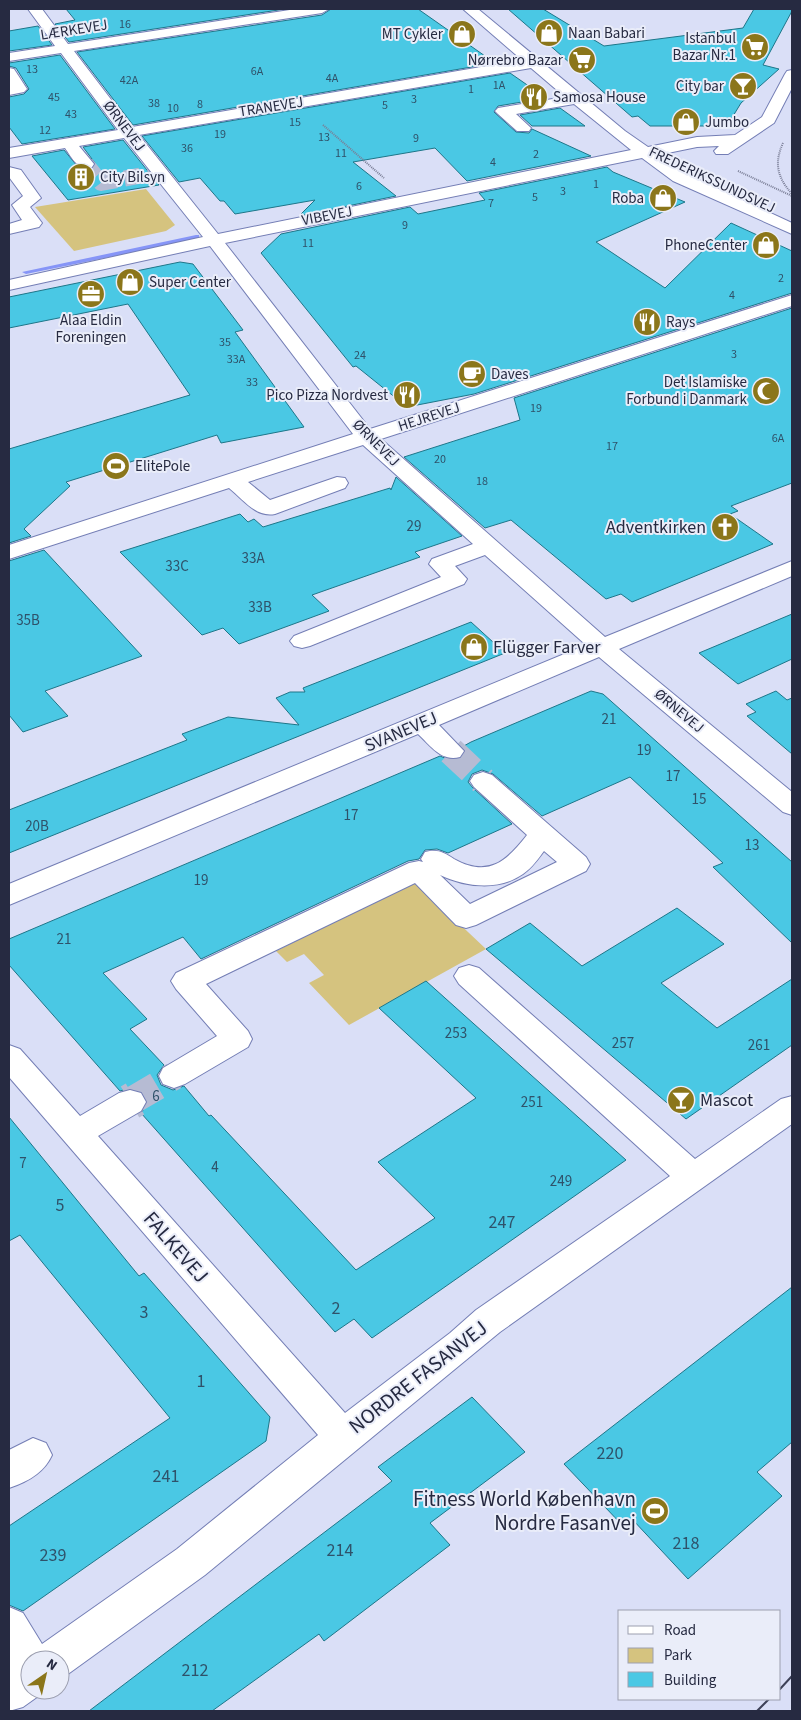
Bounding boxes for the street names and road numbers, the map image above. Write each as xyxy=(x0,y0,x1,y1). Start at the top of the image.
street label: LÆRKEVEJ xyxy=(39,14,109,46)
street label: TRANEVEJ xyxy=(237,92,305,122)
street label: ØRNEVEJ xyxy=(98,96,150,156)
street label: FREDERIKSSUNDSVEJ xyxy=(645,141,779,219)
street label: VIBEVEJ xyxy=(300,201,354,231)
street label: HEJREVEJ xyxy=(395,397,463,437)
street label: ØRNEVEJ xyxy=(348,415,404,471)
street label: ØRNEVEJ xyxy=(650,684,708,738)
street label: SVANEVEJ xyxy=(361,705,441,759)
street label: FALKEVEJ xyxy=(136,1205,216,1289)
street label: NORDRE FASANVEJ xyxy=(342,1313,494,1441)

